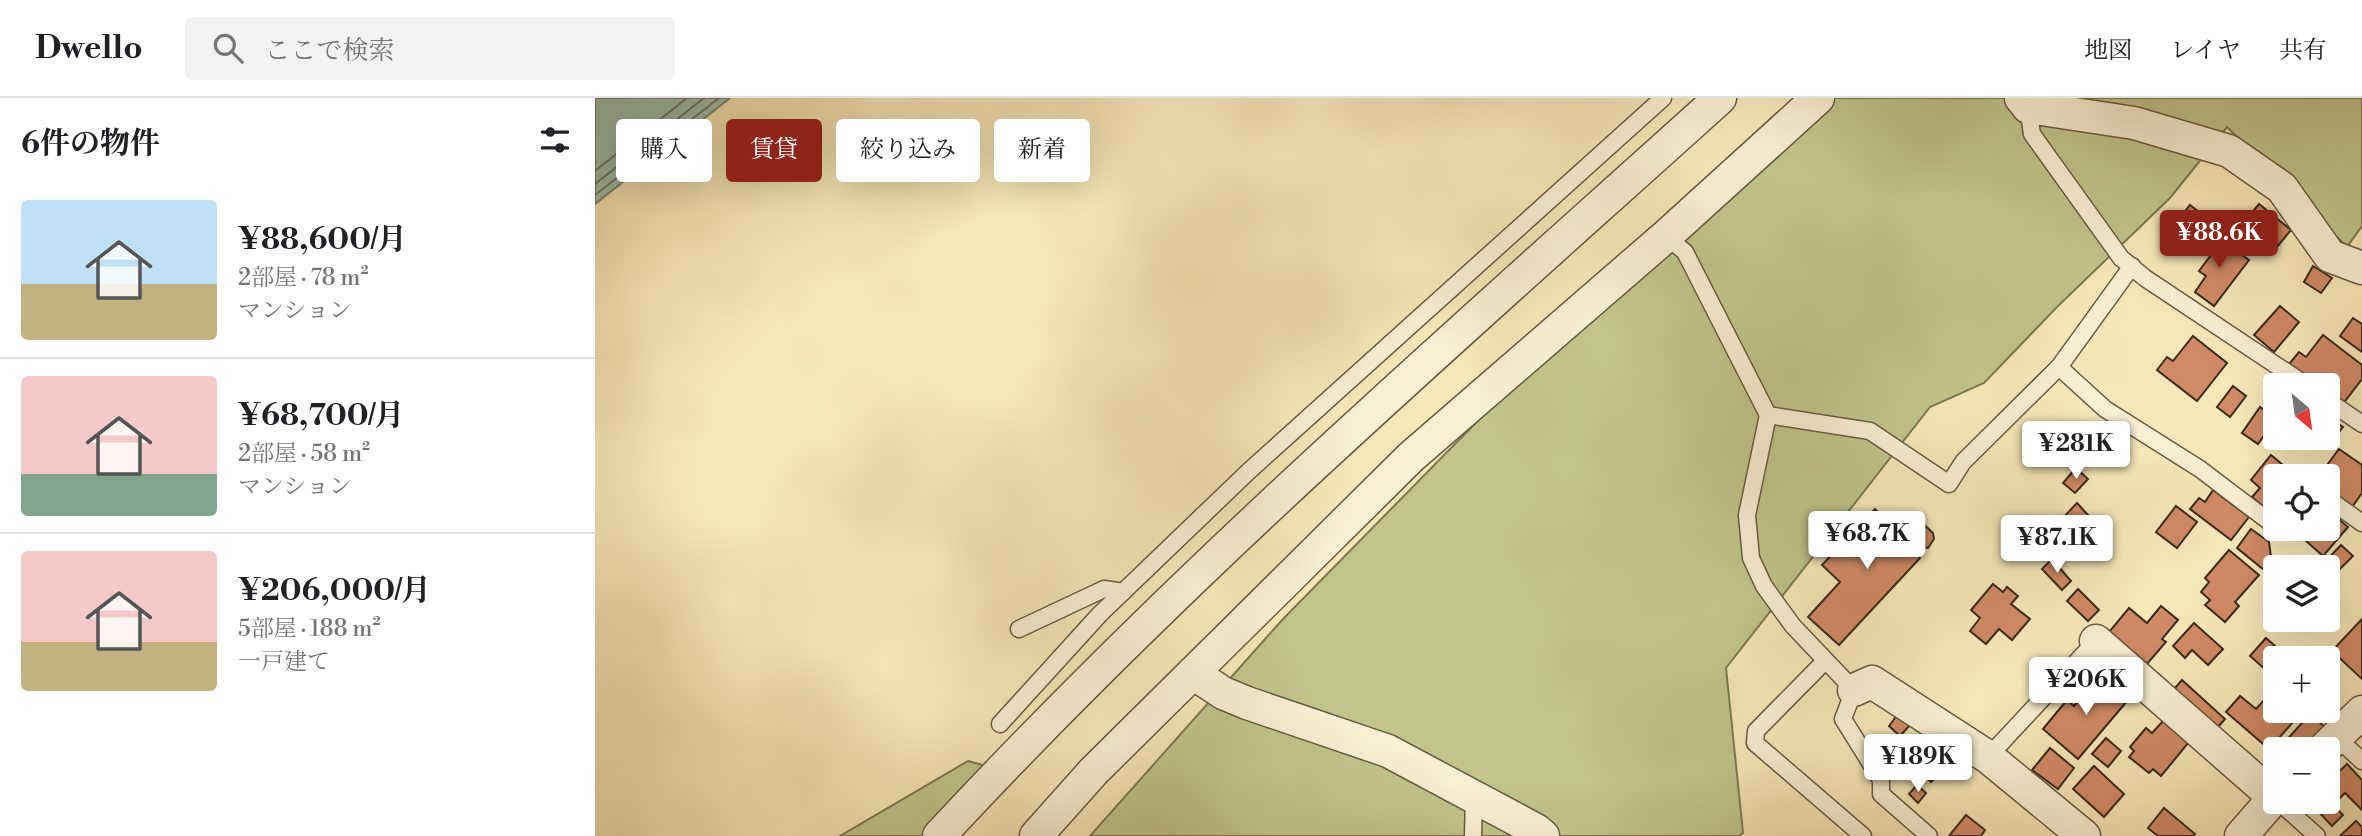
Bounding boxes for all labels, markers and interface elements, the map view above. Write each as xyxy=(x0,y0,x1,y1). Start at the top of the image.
search box xyxy=(185,17,675,80)
text: Dwello xyxy=(35,28,143,69)
icon: search xyxy=(209,29,247,67)
text: ここで検索 xyxy=(265,35,395,67)
text: 地図 xyxy=(2084,36,2132,66)
text: レイヤ xyxy=(2170,36,2241,66)
text: 共有 xyxy=(2279,36,2327,66)
chip: 購入 xyxy=(616,119,712,182)
chip: 賃貸 xyxy=(726,119,822,182)
chip: 絞り込み xyxy=(836,119,980,182)
chip: 新着 xyxy=(994,119,1090,182)
icon: filters xyxy=(536,121,574,159)
text: 6件の物件 xyxy=(21,125,160,163)
pin: ¥88.6K xyxy=(2162,211,2276,270)
text: ¥88.6K xyxy=(2176,219,2262,247)
text: ¥88,600/月 xyxy=(238,221,407,259)
icon: home xyxy=(77,228,161,312)
text: 2部屋 · 78 m² xyxy=(238,264,369,292)
text: マンション xyxy=(238,297,352,325)
north arrow xyxy=(2263,373,2340,450)
map controls xyxy=(2263,373,2340,814)
text: ¥68,700/月 xyxy=(238,397,404,435)
icon: home xyxy=(77,404,161,488)
pin: ¥281K xyxy=(2027,422,2125,481)
text: ¥281K xyxy=(2038,430,2114,458)
text: 2部屋 · 58 m² xyxy=(238,440,370,468)
button: locate xyxy=(2263,464,2340,541)
text: マンション xyxy=(238,473,352,501)
pin: ¥68.7K xyxy=(1810,512,1924,571)
pin: ¥87.1K xyxy=(2000,516,2114,575)
text: ¥68.7K xyxy=(1824,520,1910,548)
text: ¥87.1K xyxy=(2017,524,2097,552)
button: layers xyxy=(2263,555,2340,632)
text: ¥206,000/月 xyxy=(238,572,431,610)
icon: home xyxy=(77,579,161,663)
text: 5部屋 · 188 m² xyxy=(238,615,381,643)
button: + xyxy=(2263,646,2340,723)
text: 一戸建て xyxy=(238,648,330,676)
pin: ¥206K xyxy=(2037,658,2135,717)
text: ¥206K xyxy=(2045,666,2127,694)
pin: ¥189K xyxy=(1869,734,1967,794)
button: − xyxy=(2263,737,2340,814)
text: ¥189K xyxy=(1880,743,1956,771)

